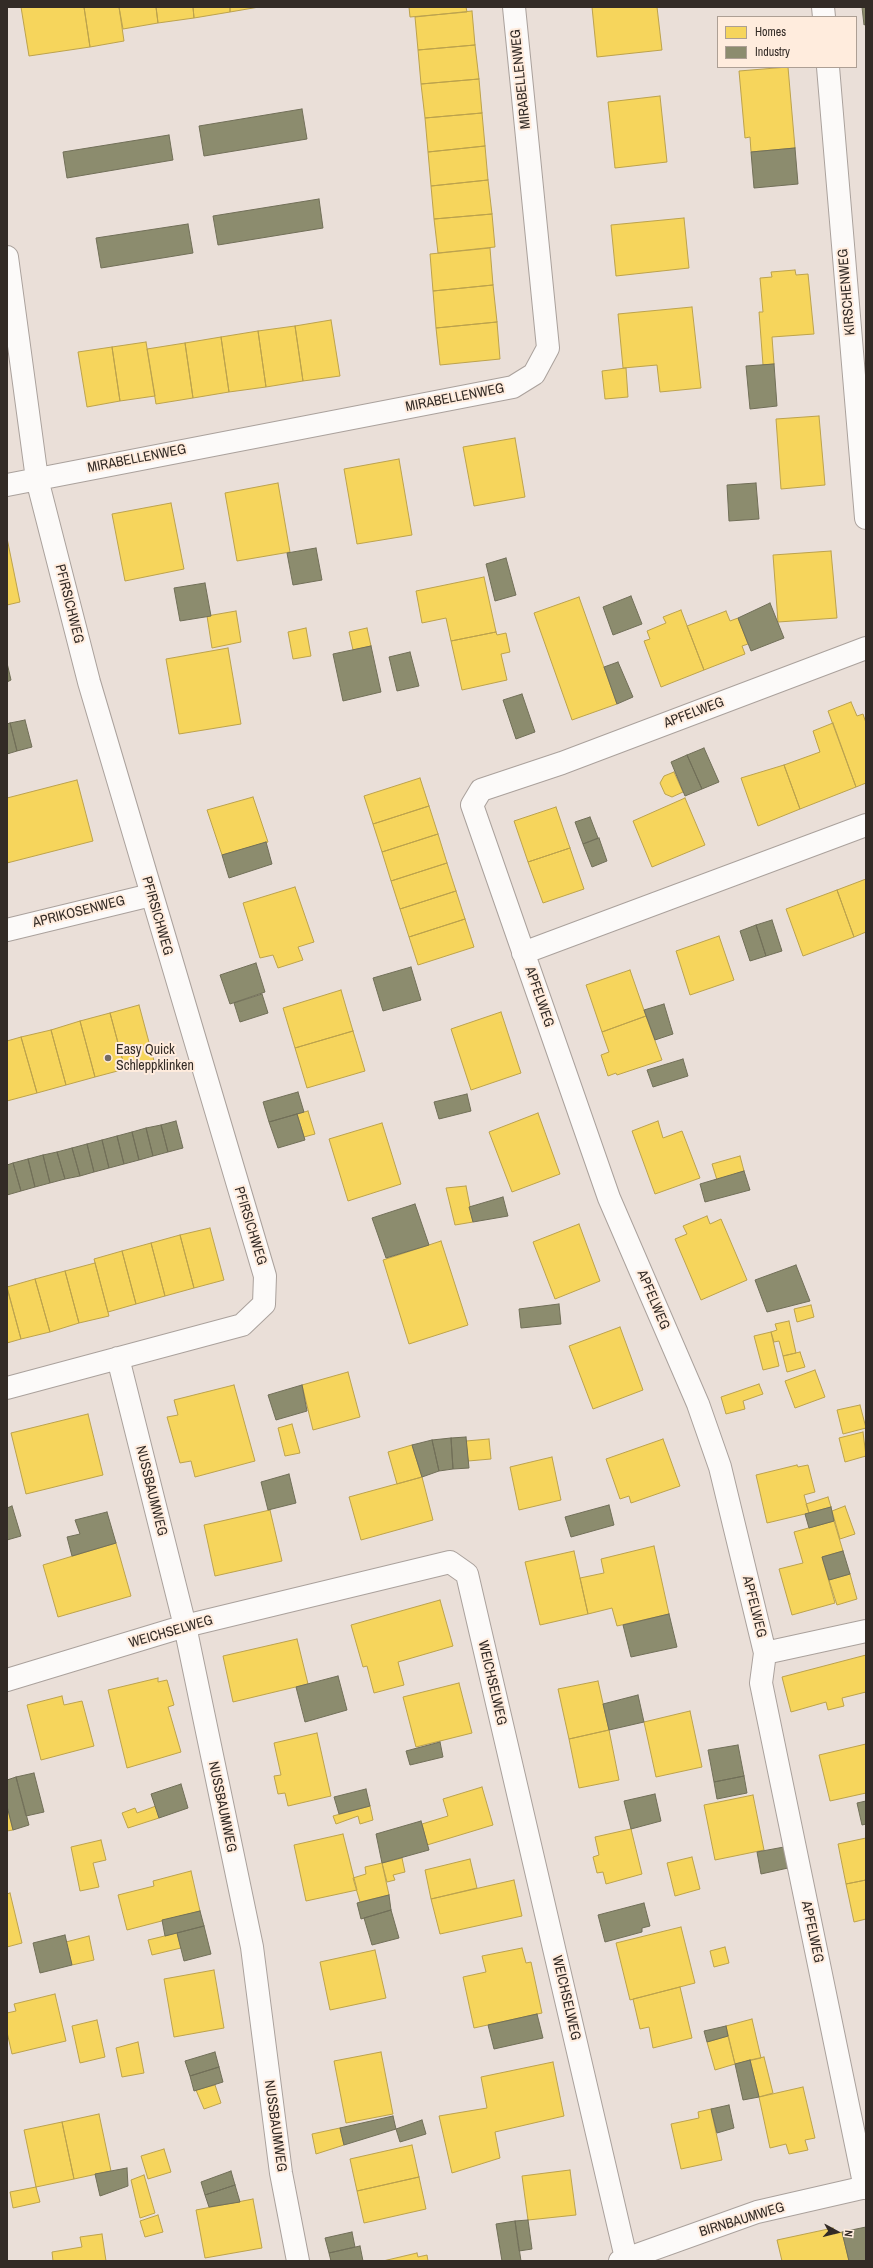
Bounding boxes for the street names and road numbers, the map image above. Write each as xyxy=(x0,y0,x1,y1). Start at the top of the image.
street label: MIRABELLENWEG xyxy=(507,28,535,130)
street label: KIRSCHENWEG xyxy=(835,248,859,336)
street label: MIRABELLENWEG xyxy=(404,380,506,416)
street label: MIRABELLENWEG xyxy=(86,441,188,477)
street label: PFIRSICHWEG xyxy=(51,563,87,645)
street label: APFELWEG xyxy=(662,694,726,732)
street label: PFIRSICHWEG xyxy=(138,875,176,957)
street label: APRIKOSENWEG xyxy=(31,892,127,932)
street label: APFELWEG xyxy=(521,965,557,1029)
street label: PFIRSICHWEG xyxy=(230,1185,270,1267)
street label: APFELWEG xyxy=(633,1268,673,1332)
street label: NUSSBAUMWEG xyxy=(132,1444,170,1538)
street label: APFELWEG xyxy=(738,1574,770,1640)
street label: WEICHSELWEG xyxy=(127,1612,215,1652)
street label: WEICHSELWEG xyxy=(474,1639,510,1727)
street label: NUSSBAUMWEG xyxy=(204,1760,240,1854)
street label: APFELWEG xyxy=(797,1899,827,1965)
street label: WEICHSELWEG xyxy=(548,1954,584,2042)
street label: NUSSBAUMWEG xyxy=(260,2079,290,2173)
street label: BIRNBAUMWEG xyxy=(697,2199,787,2241)

